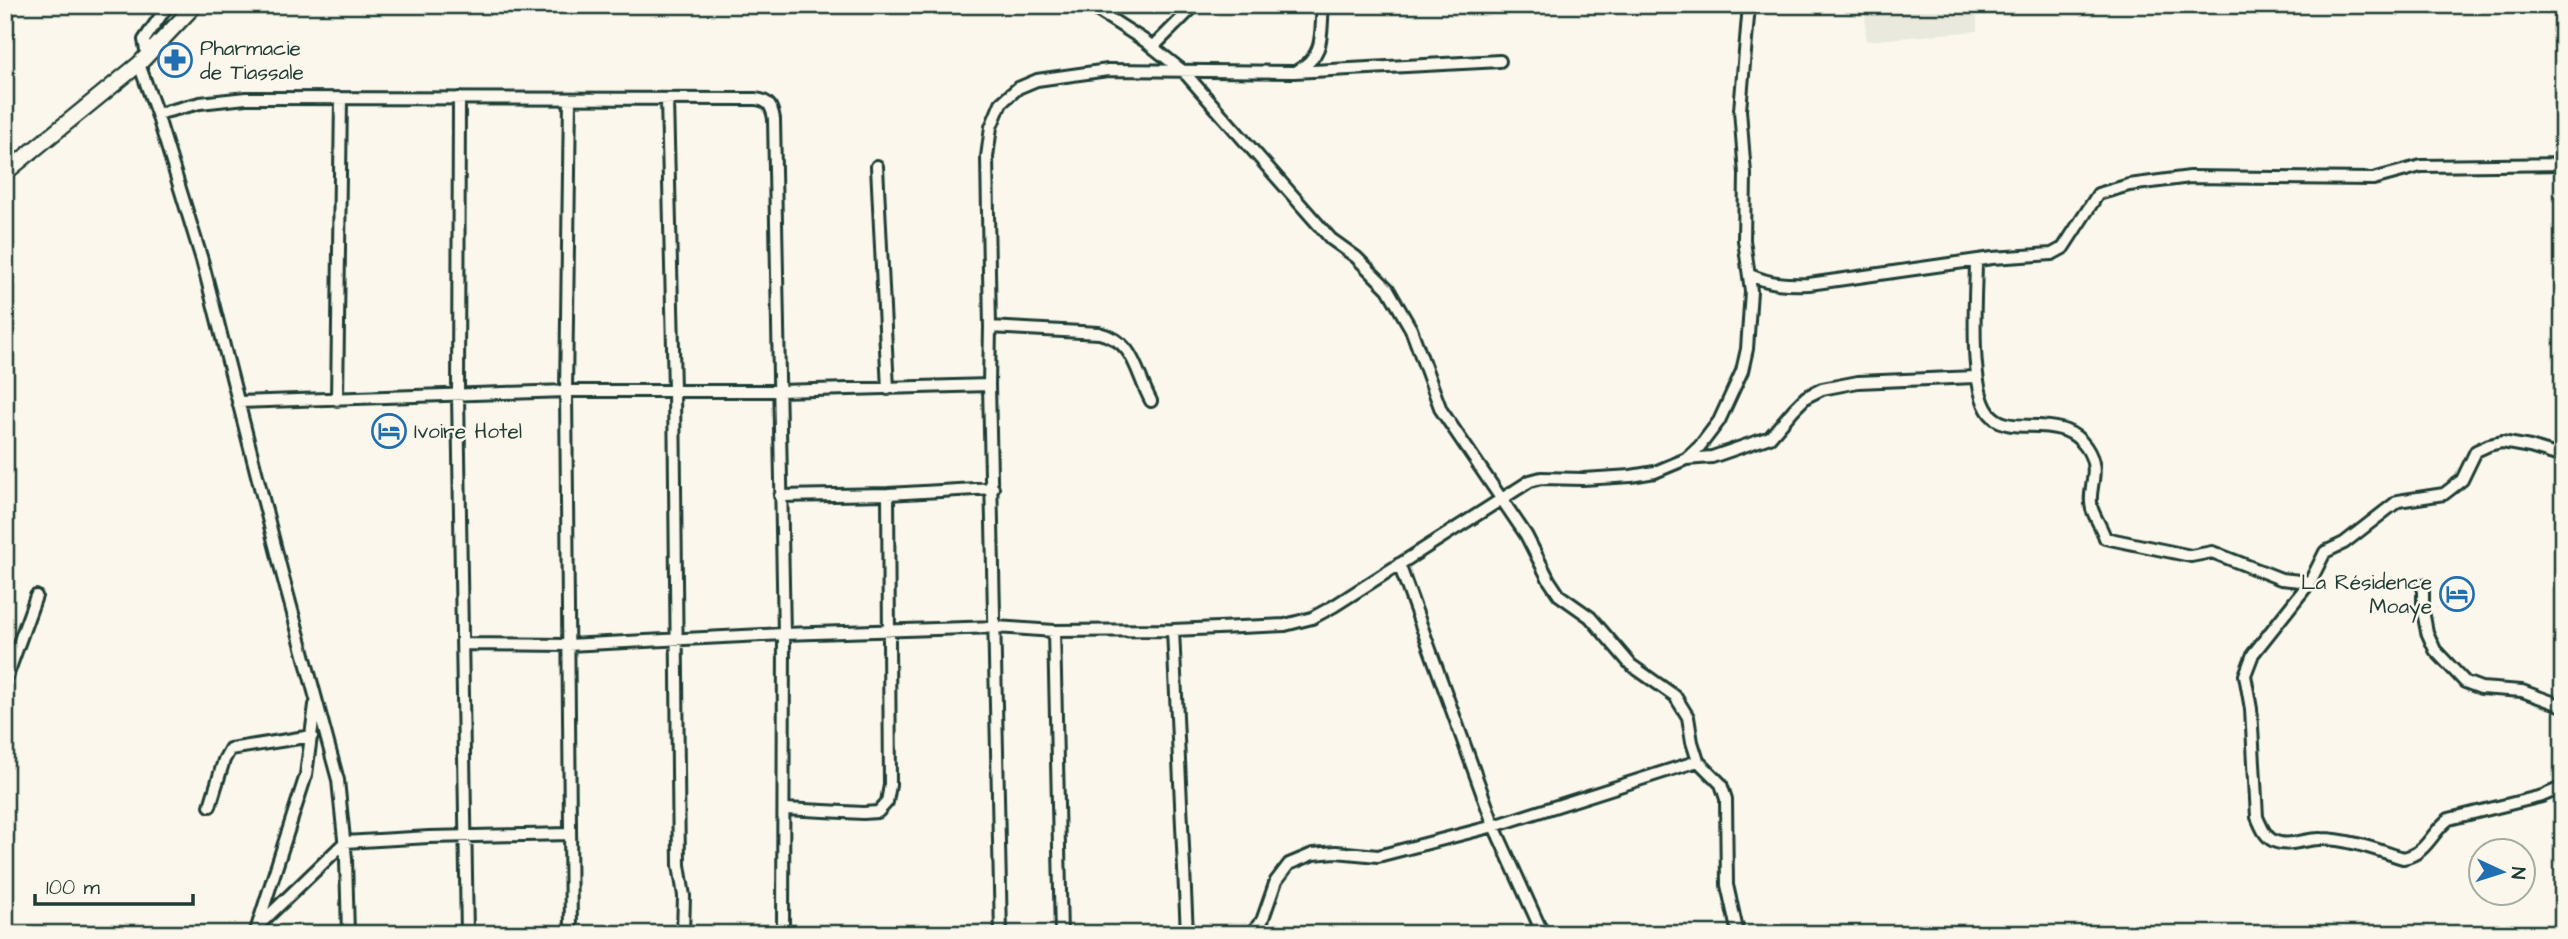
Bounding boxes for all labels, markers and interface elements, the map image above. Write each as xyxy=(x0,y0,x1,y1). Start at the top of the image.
place label: Pharmacie de Tiassale xyxy=(200,34,304,87)
pharmacy icon: Pharmacie de Tiassale xyxy=(156,41,194,79)
hotel icon: Ivoire Hotel xyxy=(370,412,408,450)
place label: Ivoire Hotel xyxy=(414,417,522,446)
place label: La Résidence Moaye xyxy=(2301,568,2432,623)
hotel icon: La Résidence Moaye xyxy=(2438,575,2476,613)
north arrow xyxy=(2466,838,2536,908)
scale bar xyxy=(35,862,192,906)
text: N xyxy=(2504,866,2531,880)
text: 100 m xyxy=(46,873,101,902)

